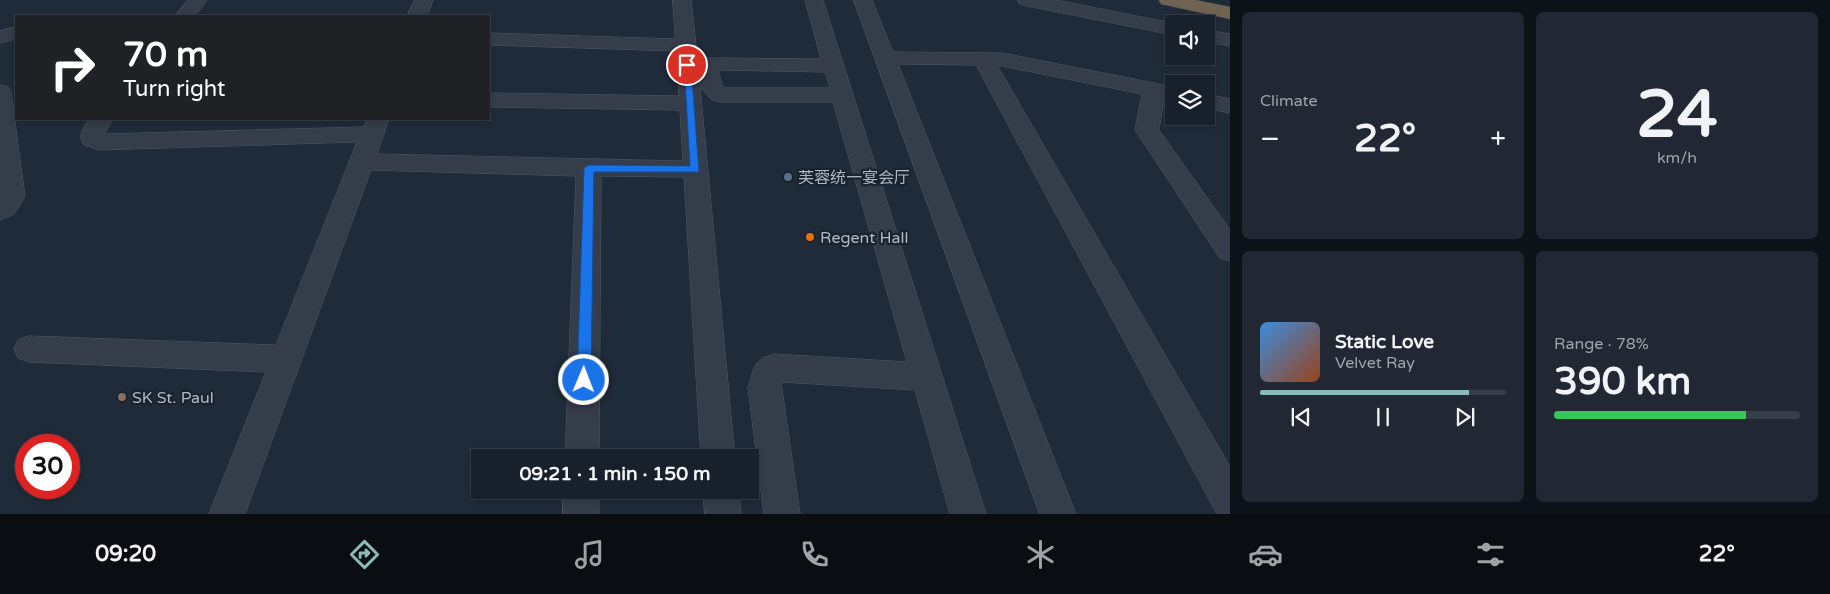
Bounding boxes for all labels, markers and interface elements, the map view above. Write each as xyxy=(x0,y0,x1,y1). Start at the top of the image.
map controls xyxy=(1165,15,1215,125)
button: sound xyxy=(1165,15,1215,65)
text: 70 m xyxy=(123,34,208,76)
icon: right xyxy=(40,35,105,100)
pin xyxy=(666,44,708,86)
icon: arrive xyxy=(673,51,701,79)
button: layers xyxy=(1165,75,1215,125)
text: Turn right xyxy=(123,76,225,102)
text: 24 xyxy=(1636,76,1718,155)
text: Climate xyxy=(1260,91,1318,111)
text: 22° xyxy=(1354,116,1416,162)
text: − xyxy=(1260,122,1280,156)
text: + xyxy=(1490,122,1506,156)
text: km/h xyxy=(1657,148,1697,168)
place label: 芙蓉统一宴会厅 xyxy=(798,168,910,188)
marker: 芙蓉统一宴会厅 xyxy=(782,171,794,183)
place label: Regent Hall xyxy=(820,228,908,248)
marker: Regent Hall xyxy=(804,231,816,243)
text: Static Love xyxy=(1335,331,1434,353)
text: Range · 78% xyxy=(1554,334,1649,354)
position arrow xyxy=(557,353,609,405)
text: Velvet Ray xyxy=(1335,353,1415,373)
text: 390 km xyxy=(1554,359,1691,405)
place label: SK St. Paul xyxy=(132,388,214,408)
marker: SK St. Paul xyxy=(116,391,128,403)
icon: previous xyxy=(1287,403,1315,431)
icon: pause xyxy=(1369,403,1397,431)
icon: next xyxy=(1451,403,1479,431)
speed limit sign: 30 xyxy=(15,434,80,499)
text: 09:21 · 1 min · 150 m xyxy=(519,463,711,485)
icon: directions xyxy=(347,537,382,572)
icon: music xyxy=(572,537,607,572)
icon: phone xyxy=(797,537,832,572)
icon: climate xyxy=(1023,537,1058,572)
icon: car xyxy=(1248,537,1283,572)
icon: filters xyxy=(1473,537,1508,572)
text: 09:20 xyxy=(95,541,156,567)
text: 22° xyxy=(1699,541,1735,567)

